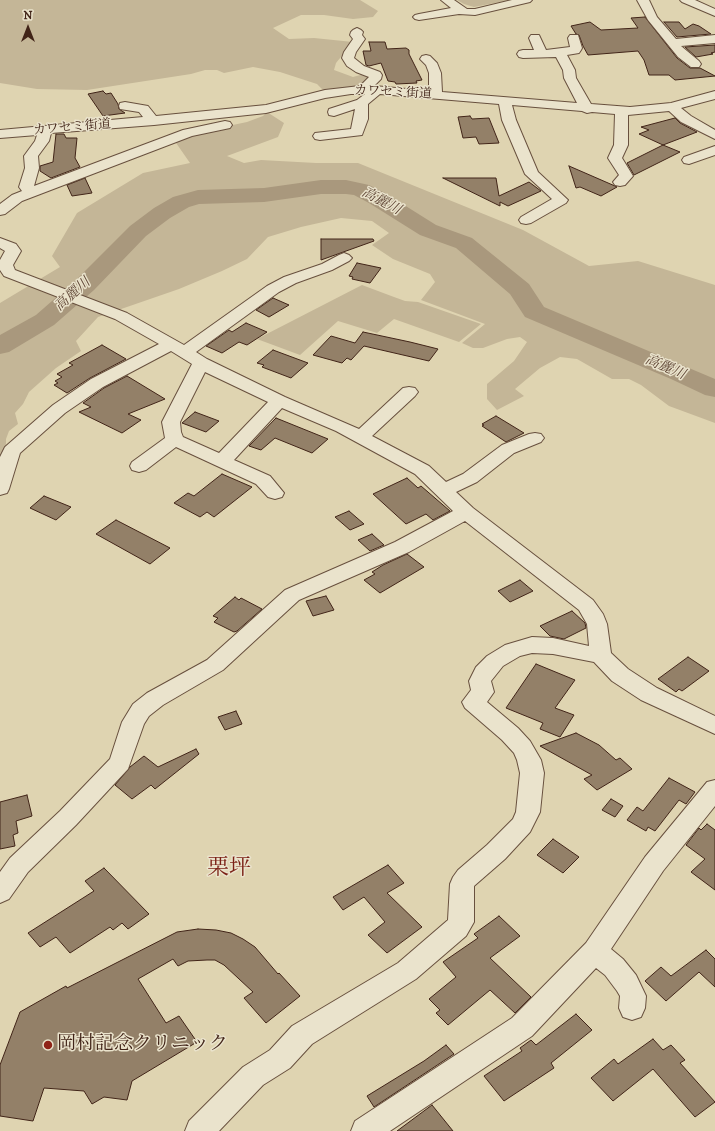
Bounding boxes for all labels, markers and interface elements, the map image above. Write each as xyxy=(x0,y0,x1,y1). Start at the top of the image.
north arrow xyxy=(8,8,48,48)
text: N xyxy=(23,9,33,23)
street label: カワセミ街道 xyxy=(354,83,432,103)
street label: カワセミ街道 xyxy=(32,117,112,139)
water label: 高麗川 xyxy=(359,185,403,219)
water label: 高麗川 xyxy=(52,275,94,315)
water label: 高麗川 xyxy=(642,352,688,384)
district label: 栗坪 xyxy=(207,856,251,882)
place label: 岡村記念クリニック xyxy=(57,1034,228,1056)
marker: 岡村記念クリニック xyxy=(42,1039,54,1051)

